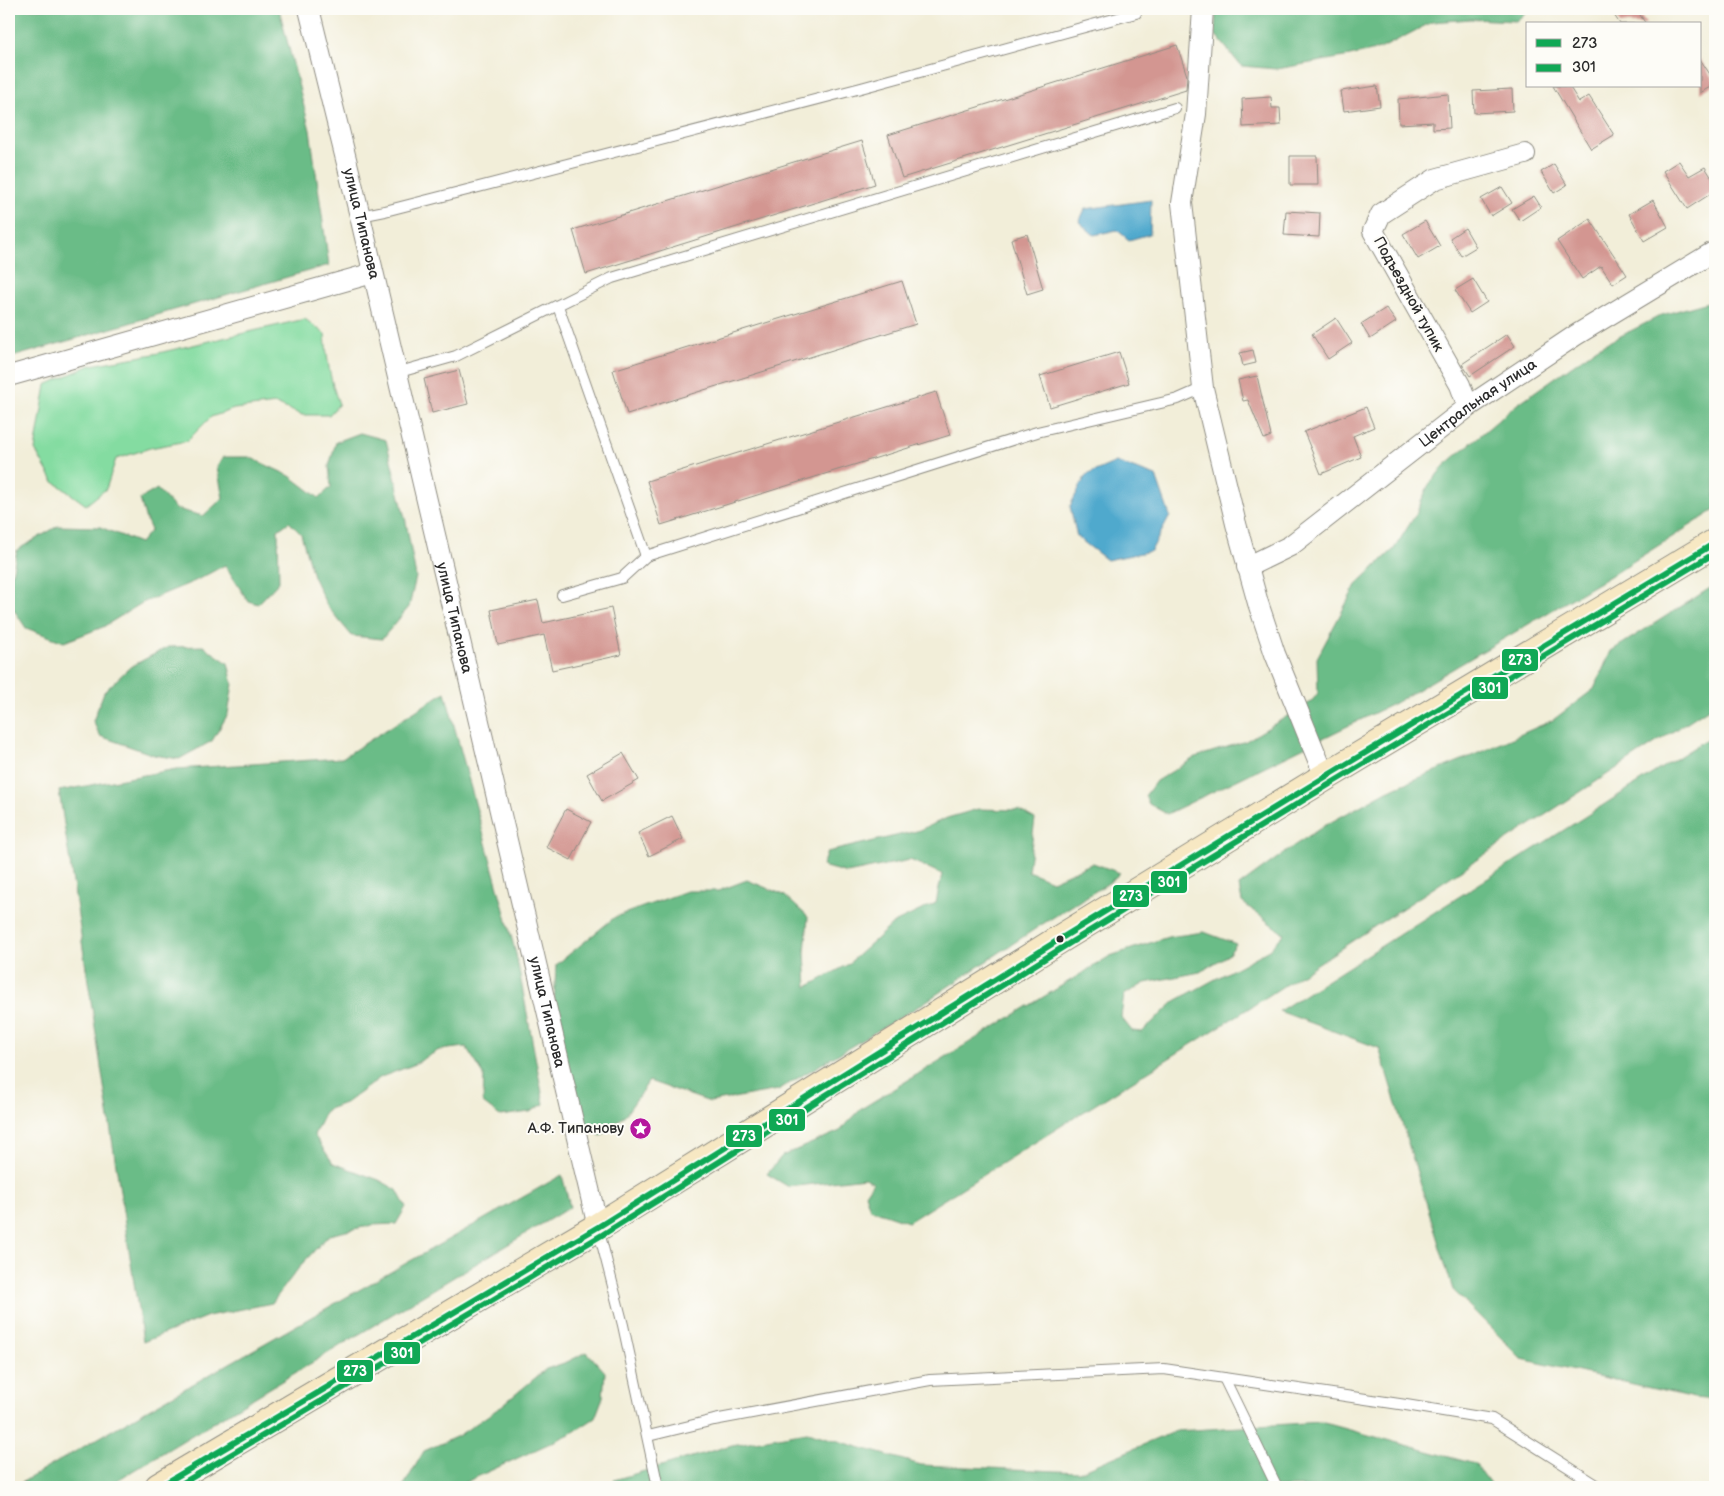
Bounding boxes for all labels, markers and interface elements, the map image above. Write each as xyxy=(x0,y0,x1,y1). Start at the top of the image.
legend xyxy=(1526,22,1702,88)
text: 273 xyxy=(1572,34,1597,53)
text: 301 xyxy=(1572,58,1596,77)
street label: улица Типанова xyxy=(339,166,384,281)
street label: Подъездной тупик xyxy=(1369,233,1448,355)
street label: Центральная улица xyxy=(1415,355,1540,452)
street label: улица Типанова xyxy=(432,561,476,675)
line badge: 273 xyxy=(1501,648,1539,672)
text: 273 xyxy=(1508,652,1532,669)
line badge: 301 xyxy=(1471,676,1509,700)
text: 301 xyxy=(1479,680,1501,697)
line badge: 301 xyxy=(1150,870,1188,894)
text: 301 xyxy=(1158,874,1180,891)
line badge: 273 xyxy=(1112,884,1150,908)
text: 273 xyxy=(1119,888,1143,905)
unlabelled marker xyxy=(1055,934,1065,944)
street label: улица Типанова xyxy=(525,955,569,1070)
line badge: 301 xyxy=(768,1108,806,1132)
text: 301 xyxy=(776,1112,798,1129)
place icon: А.Ф. Типанову xyxy=(628,1116,652,1140)
place label: А.Ф. Типанову xyxy=(527,1119,624,1138)
line badge: 273 xyxy=(725,1124,763,1148)
text: 273 xyxy=(732,1128,756,1145)
line badge: 301 xyxy=(383,1341,421,1365)
text: 301 xyxy=(391,1345,413,1362)
line badge: 273 xyxy=(336,1359,374,1383)
text: 273 xyxy=(343,1363,367,1380)

